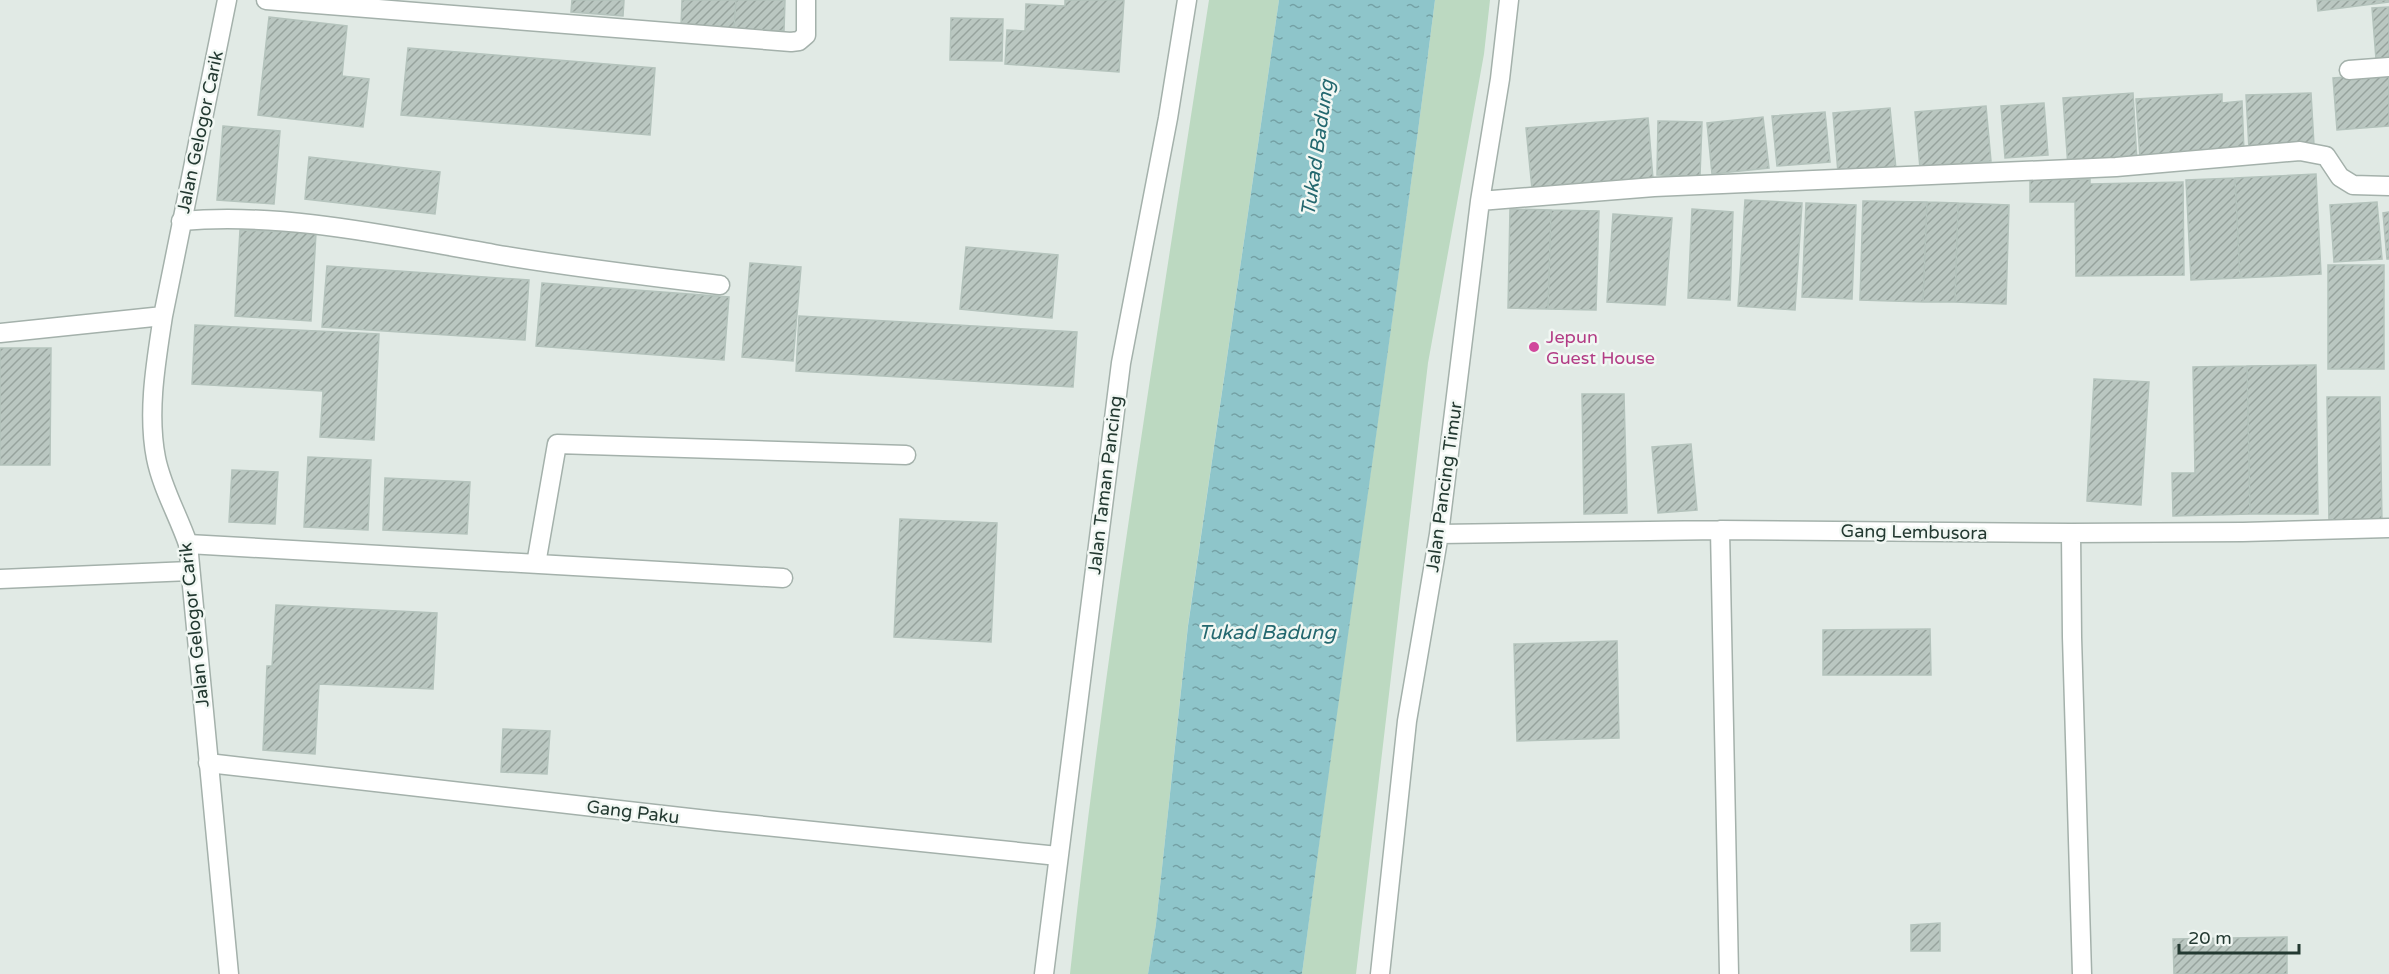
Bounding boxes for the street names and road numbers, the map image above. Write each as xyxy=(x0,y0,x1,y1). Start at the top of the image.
street label: Jalan Gelogor Carik xyxy=(172,49,228,215)
street label: Jalan Taman Pancing xyxy=(1083,394,1127,576)
street label: Jalan Pancing Timur xyxy=(1421,400,1467,574)
street label: Gang Lembusora xyxy=(1840,520,1988,544)
street label: Jalan Gelogor Carik xyxy=(174,541,214,709)
street label: Gang Paku xyxy=(585,795,681,829)

